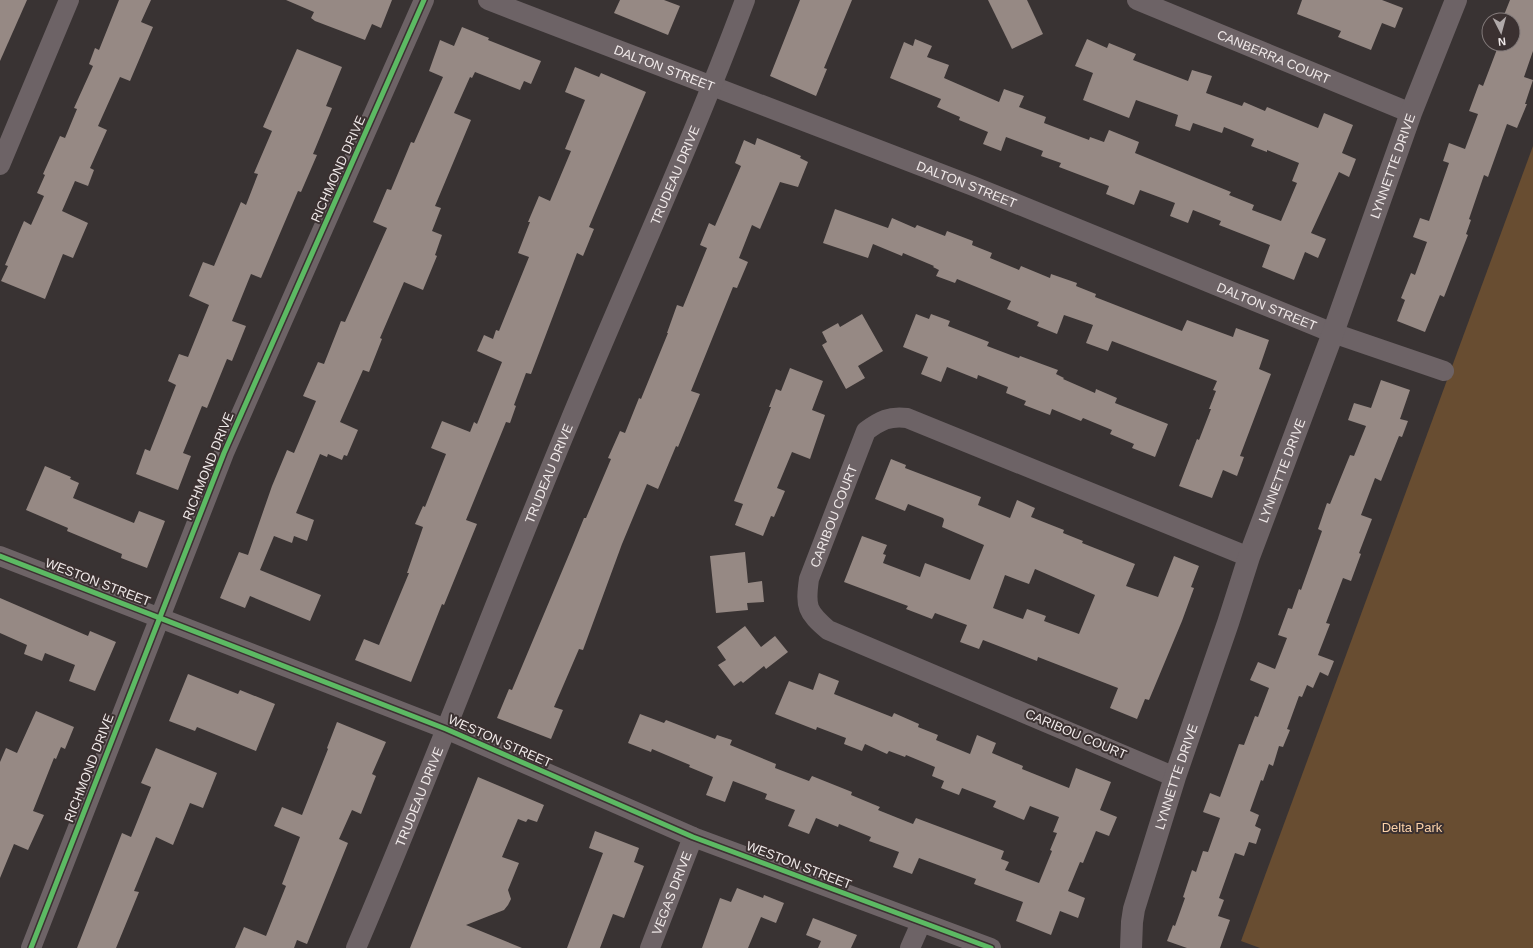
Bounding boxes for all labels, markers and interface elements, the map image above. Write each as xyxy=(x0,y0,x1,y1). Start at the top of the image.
north arrow xyxy=(1481,12,1521,52)
street label: CANBERRA COURT xyxy=(1215,26,1333,86)
text: N xyxy=(1497,36,1507,48)
street label: DALTON STREET xyxy=(612,42,717,94)
street label: LYNNETTE DRIVE xyxy=(1367,111,1418,220)
street label: RICHMOND DRIVE xyxy=(308,113,368,225)
street label: TRUDEAU DRIVE xyxy=(647,123,702,227)
street label: DALTON STREET xyxy=(915,158,1019,211)
street label: DALTON STREET xyxy=(1215,279,1319,333)
street label: RICHMOND DRIVE xyxy=(180,410,237,522)
street label: LYNNETTE DRIVE xyxy=(1255,416,1308,525)
street label: TRUDEAU DRIVE xyxy=(521,421,576,526)
street label: CARIBOU COURT xyxy=(807,462,860,569)
street label: WESTON STREET xyxy=(43,555,153,609)
street label: CARIBOU COURT xyxy=(1023,706,1129,762)
street label: RICHMOND DRIVE xyxy=(61,711,117,824)
street label: WESTON STREET xyxy=(446,711,554,771)
street label: LYNNETTE DRIVE xyxy=(1152,722,1200,831)
street label: TRUDEAU DRIVE xyxy=(392,744,446,849)
park label: Delta Park xyxy=(1382,820,1443,835)
street label: WESTON STREET xyxy=(744,838,854,892)
street label: VEGAS DRIVE xyxy=(648,849,694,937)

